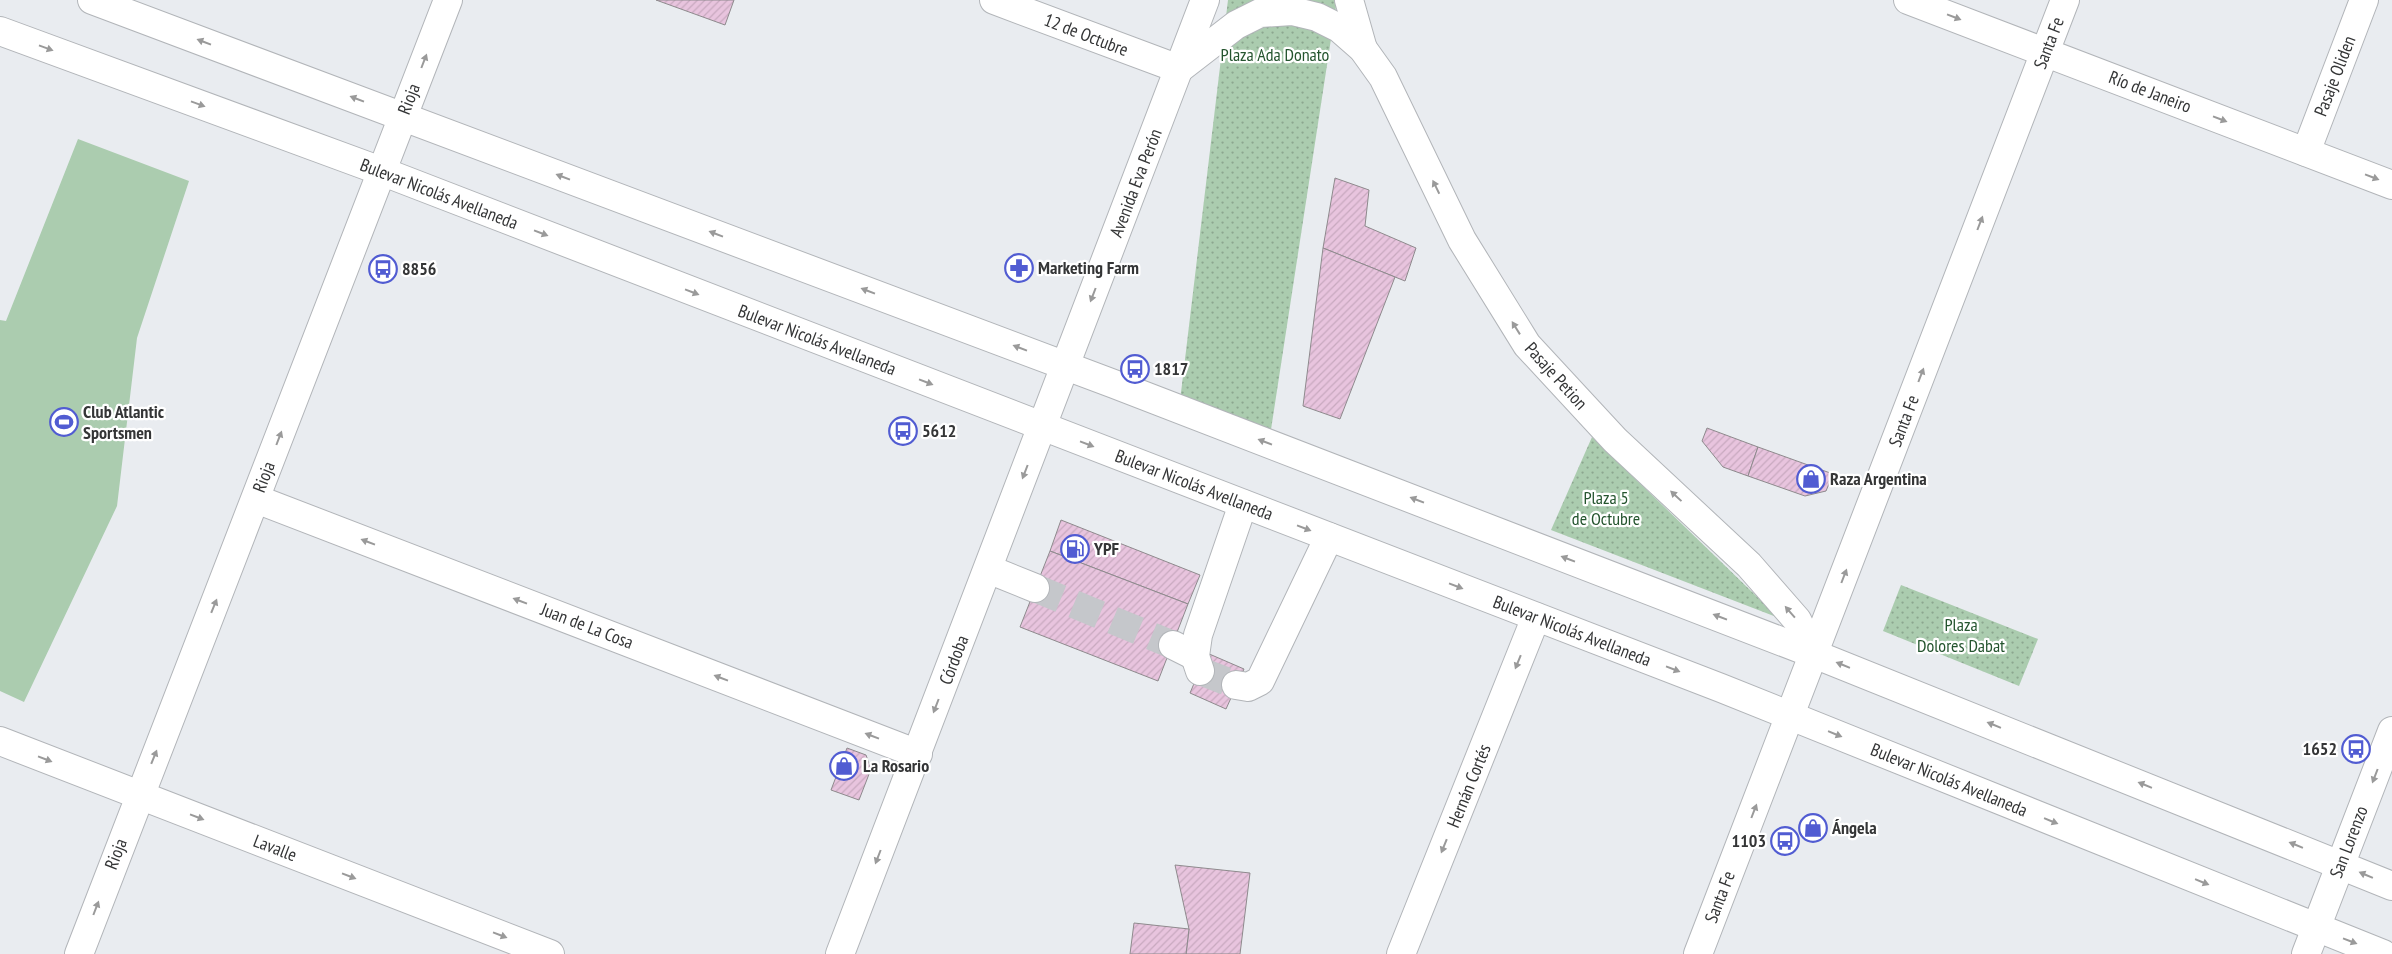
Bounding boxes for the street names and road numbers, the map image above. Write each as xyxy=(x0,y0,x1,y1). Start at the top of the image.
street label: 12 de Octubre xyxy=(1041,8,1132,61)
street label: Santa Fe xyxy=(2028,14,2069,72)
street label: Pasaje Oliden xyxy=(2309,32,2360,119)
street label: Río de Janeiro xyxy=(2106,65,2195,118)
street label: Rioja xyxy=(392,80,425,118)
street label: Avenida Eva Perón xyxy=(1104,125,1167,240)
street label: Bulevar Nicolás Avellaneda xyxy=(357,153,521,234)
street label: Bulevar Nicolás Avellaneda xyxy=(735,299,899,380)
street label: Pasaje Petion xyxy=(1520,337,1593,414)
street label: Santa Fe xyxy=(1883,392,1924,450)
street label: Bulevar Nicolás Avellaneda xyxy=(1112,444,1276,525)
street label: Rioja xyxy=(247,458,280,496)
street label: Bulevar Nicolás Avellaneda xyxy=(1490,590,1654,671)
street label: Juan de La Cosa xyxy=(537,597,637,654)
street label: Córdoba xyxy=(934,632,973,688)
street label: Bulevar Nicolás Avellaneda xyxy=(1867,738,2031,822)
street label: Hernán Cortés xyxy=(1441,741,1496,831)
street label: San Lorenzo xyxy=(2324,802,2373,881)
street label: Lavalle xyxy=(250,829,300,866)
street label: Rioja xyxy=(99,835,132,873)
street label: Santa Fe xyxy=(1699,868,1740,926)

